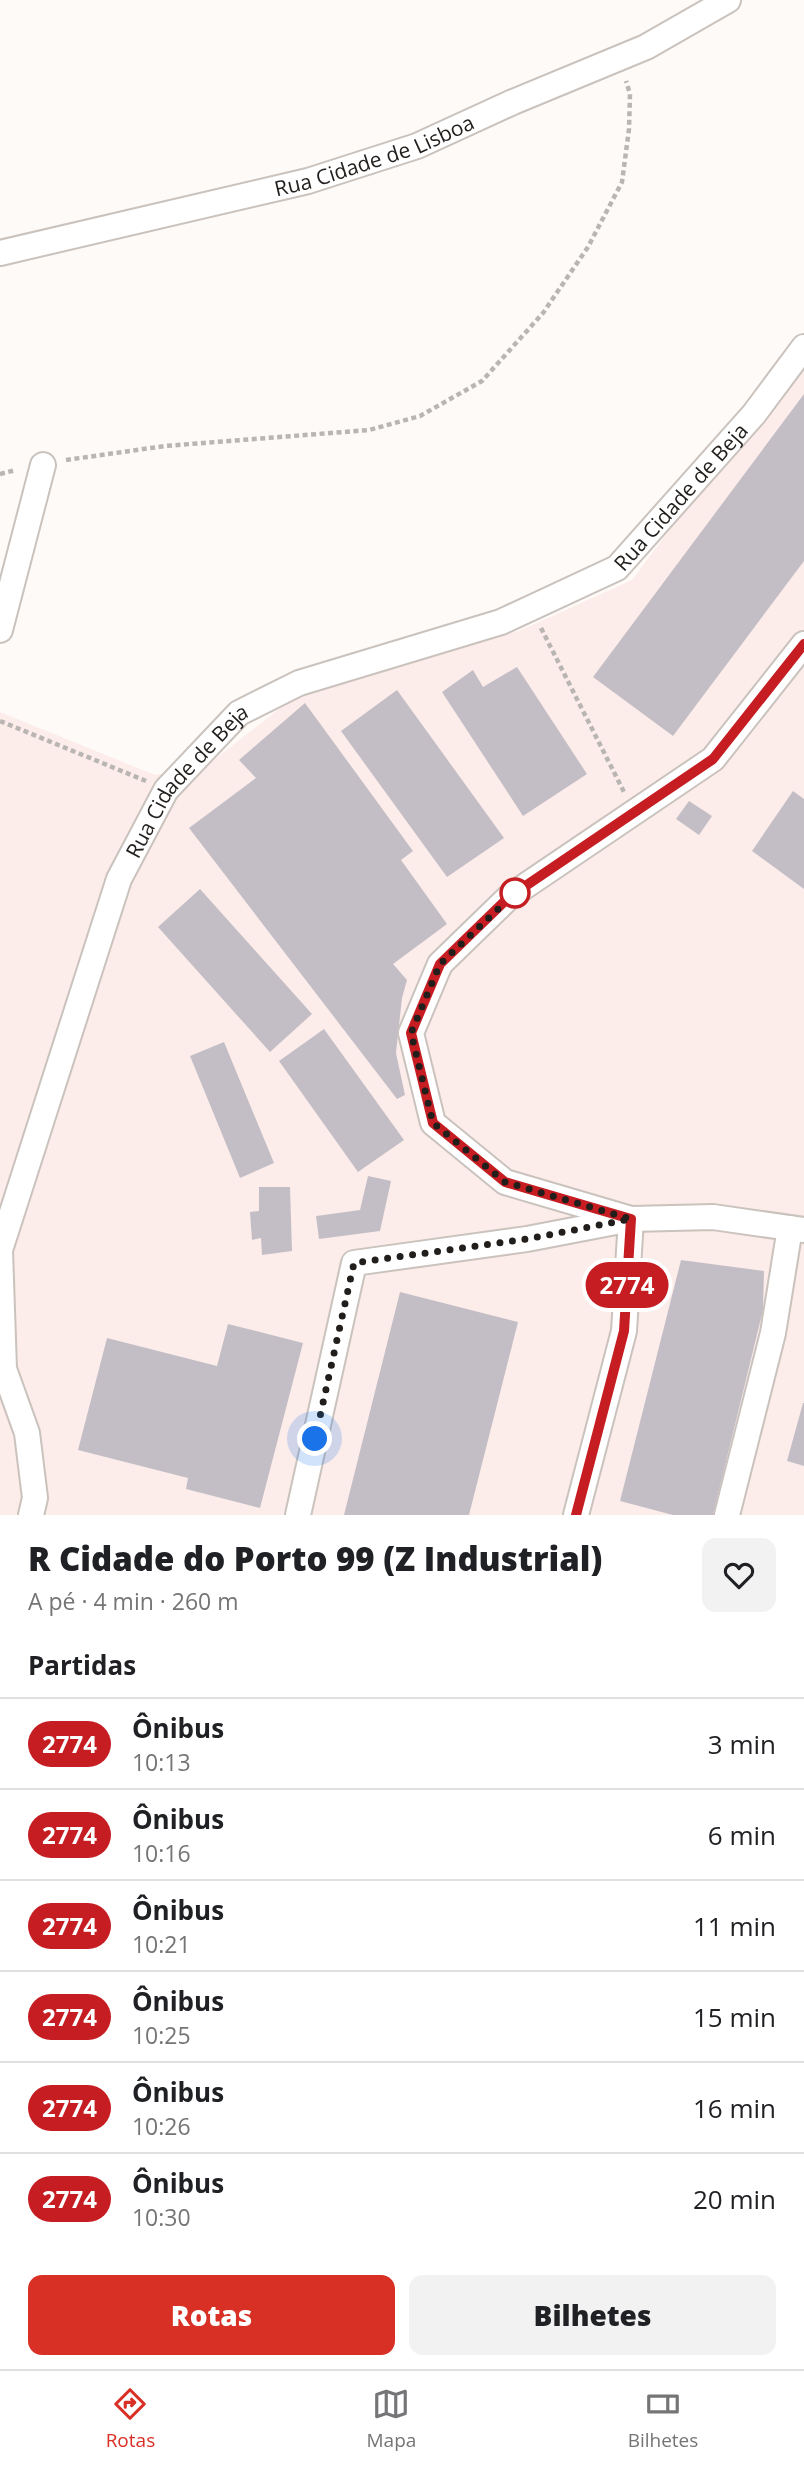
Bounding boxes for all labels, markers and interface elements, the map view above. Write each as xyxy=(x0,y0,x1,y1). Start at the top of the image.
street label: Rua Cidade de Lisboa xyxy=(272,108,478,202)
street label: Rua Cidade de Beja xyxy=(607,417,754,576)
street label: Rua Cidade de Beja xyxy=(119,697,252,863)
unlabelled marker xyxy=(500,878,530,908)
line badge: 2774 xyxy=(578,1262,676,1308)
text: 2774 xyxy=(600,1268,654,1301)
your location xyxy=(297,1421,332,1456)
text: R Cidade do Porto 99 (Z Industrial) xyxy=(28,1536,602,1581)
button: heart xyxy=(702,1538,776,1612)
text: A pé · 4 min · 260 m xyxy=(28,1585,239,1617)
text: Partidas xyxy=(28,1647,136,1683)
text: Ônibus xyxy=(132,1710,224,1746)
text: 3 min xyxy=(708,1726,776,1762)
text: 2774 xyxy=(42,1727,97,1760)
text: 10:13 xyxy=(132,1746,191,1778)
text: Ônibus xyxy=(132,1801,224,1837)
text: 6 min xyxy=(708,1817,776,1853)
text: 2774 xyxy=(42,1818,97,1851)
text: 10:16 xyxy=(132,1837,191,1869)
text: Ônibus xyxy=(132,1892,224,1928)
text: 11 min xyxy=(693,1908,776,1944)
text: 2774 xyxy=(42,1909,97,1942)
text: 10:21 xyxy=(132,1928,191,1960)
text: Ônibus xyxy=(132,1983,224,2019)
text: 15 min xyxy=(693,1999,776,2035)
text: 2774 xyxy=(42,2000,97,2033)
text: 10:25 xyxy=(132,2019,191,2051)
text: Ônibus xyxy=(132,2074,224,2110)
text: 16 min xyxy=(693,2090,776,2126)
text: 2774 xyxy=(42,2091,97,2124)
text: 10:26 xyxy=(132,2110,191,2142)
text: Ônibus xyxy=(132,2165,224,2201)
text: 20 min xyxy=(693,2181,776,2217)
text: 2774 xyxy=(42,2182,97,2215)
text: 10:30 xyxy=(132,2201,191,2233)
button: Rotas xyxy=(28,2275,395,2355)
button: Bilhetes xyxy=(409,2275,776,2355)
tab: Rotas xyxy=(106,2385,155,2453)
tab: Mapa xyxy=(366,2385,416,2453)
tab: Bilhetes xyxy=(628,2385,698,2453)

